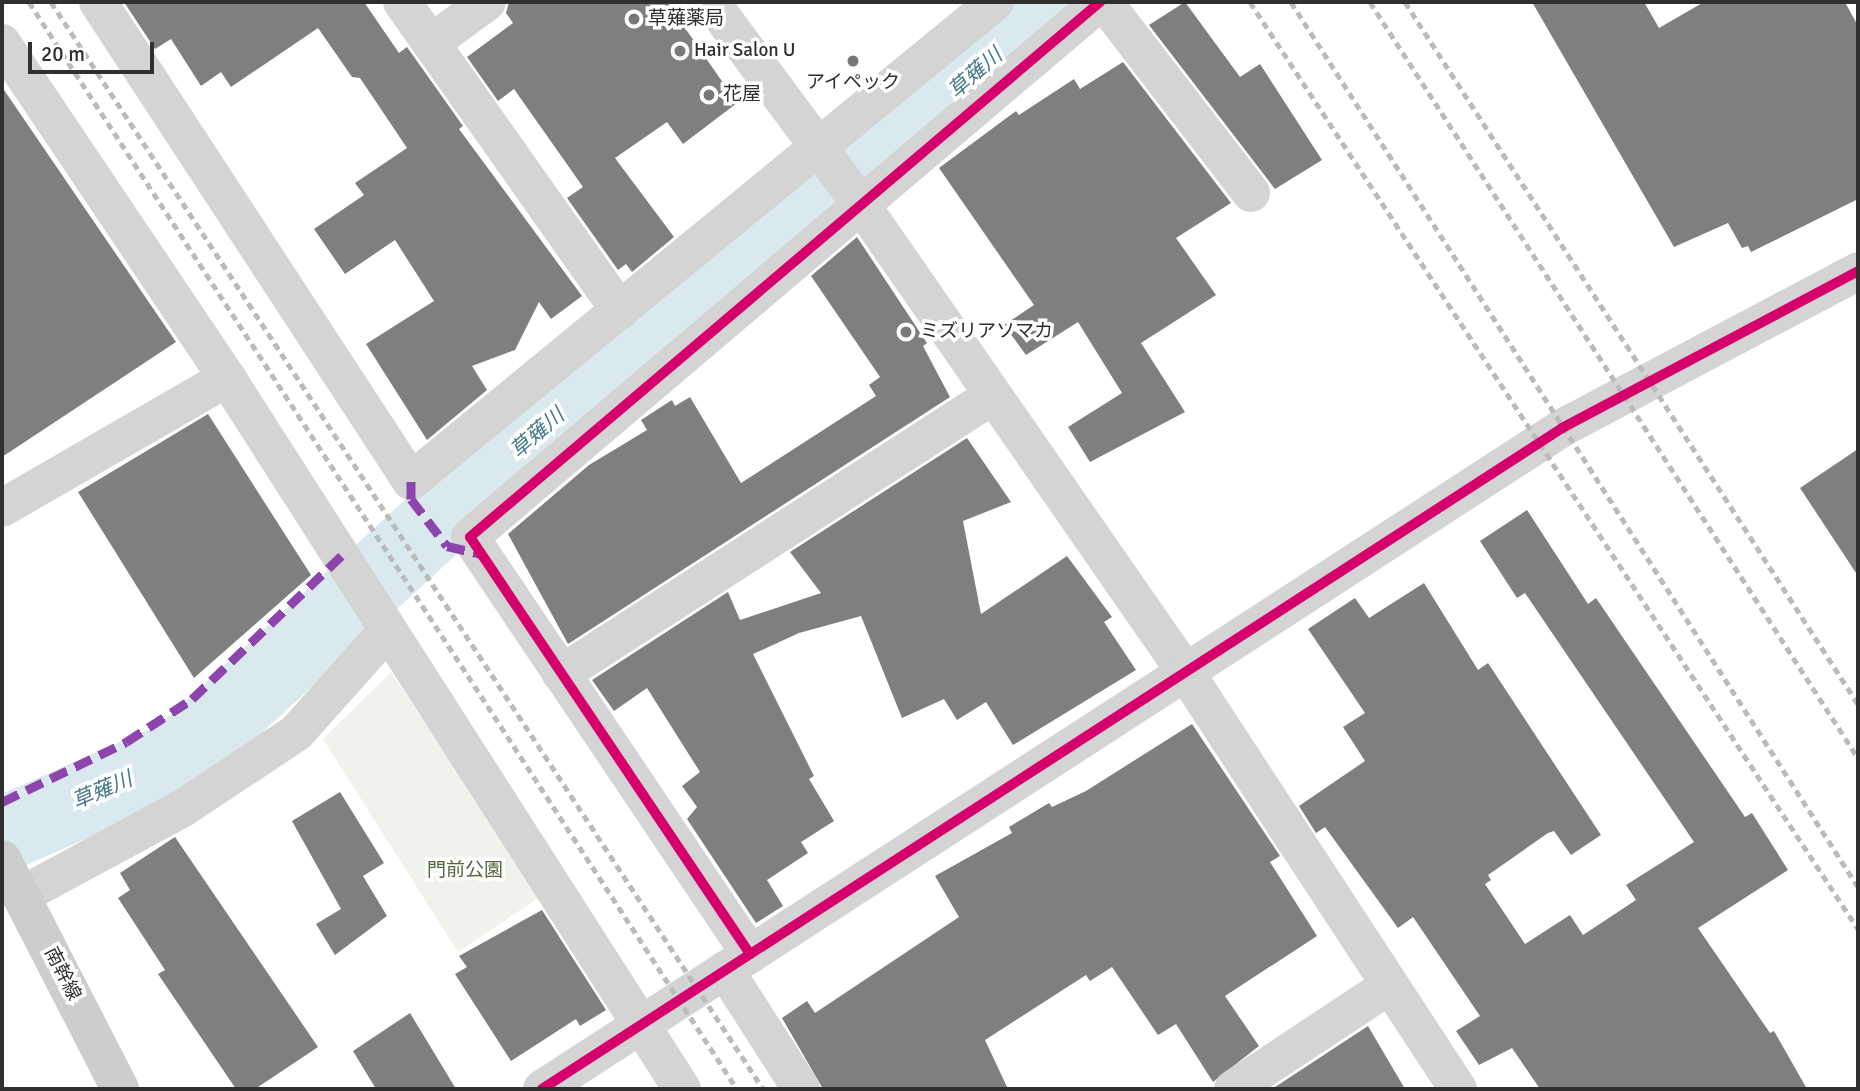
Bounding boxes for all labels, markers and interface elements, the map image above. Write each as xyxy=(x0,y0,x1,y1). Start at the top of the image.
place label: 草薙薬局 xyxy=(648,8,724,30)
marker: 草薙薬局 xyxy=(626,11,642,27)
scale bar xyxy=(32,28,158,72)
place label: Hair Salon U xyxy=(694,40,796,62)
text: 20 m xyxy=(41,41,85,67)
marker: Hair Salon U xyxy=(672,43,688,59)
water label: 草薙川 xyxy=(943,43,1007,103)
marker: アイペック xyxy=(845,53,861,69)
place label: アイペック xyxy=(806,72,900,94)
place label: 花屋 xyxy=(723,84,761,106)
marker: 花屋 xyxy=(701,87,717,103)
place label: ミズリアソマカ xyxy=(920,321,1053,343)
marker: ミズリアソマカ xyxy=(898,324,914,340)
water label: 草薙川 xyxy=(505,403,569,463)
water label: 草薙川 xyxy=(68,766,136,814)
park label: 門前公園 xyxy=(427,860,503,882)
street label: 南幹線 xyxy=(39,943,85,1005)

